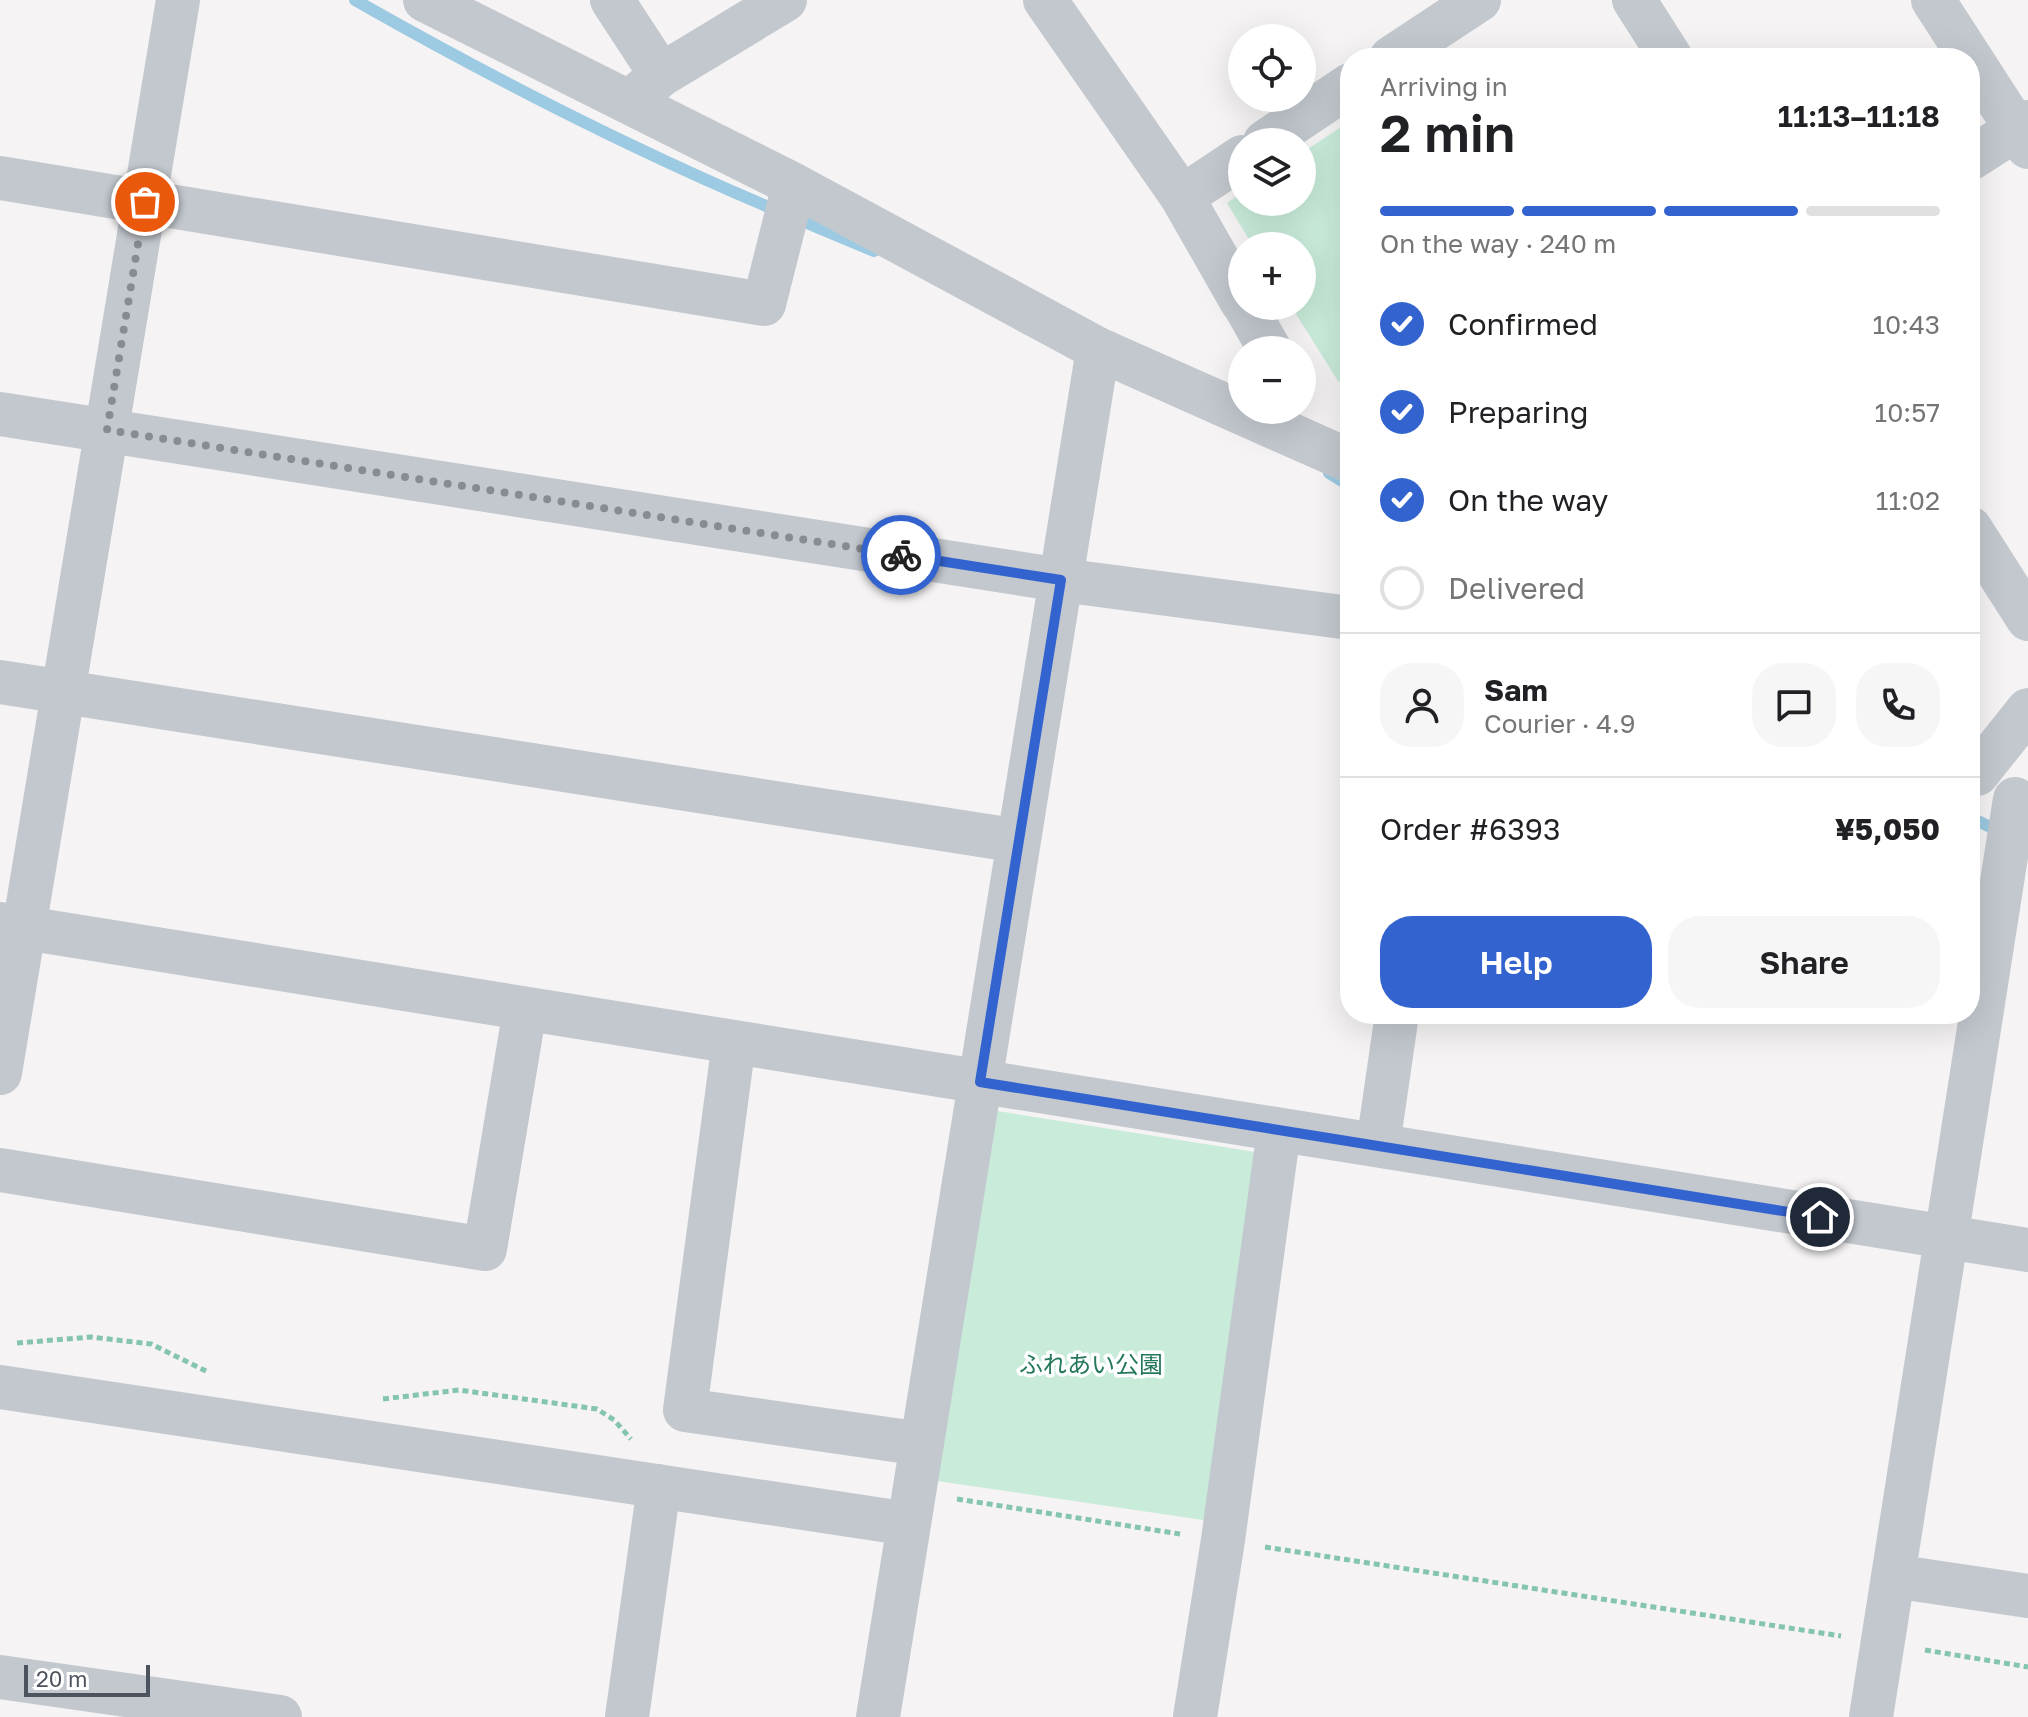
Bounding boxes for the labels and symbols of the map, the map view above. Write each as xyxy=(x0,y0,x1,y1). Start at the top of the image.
pin xyxy=(111,168,179,236)
courier xyxy=(861,515,941,595)
pin xyxy=(1786,1183,1854,1251)
park label: ふれあい公園 xyxy=(1019,1349,1163,1378)
scale bar xyxy=(24,1661,150,1697)

